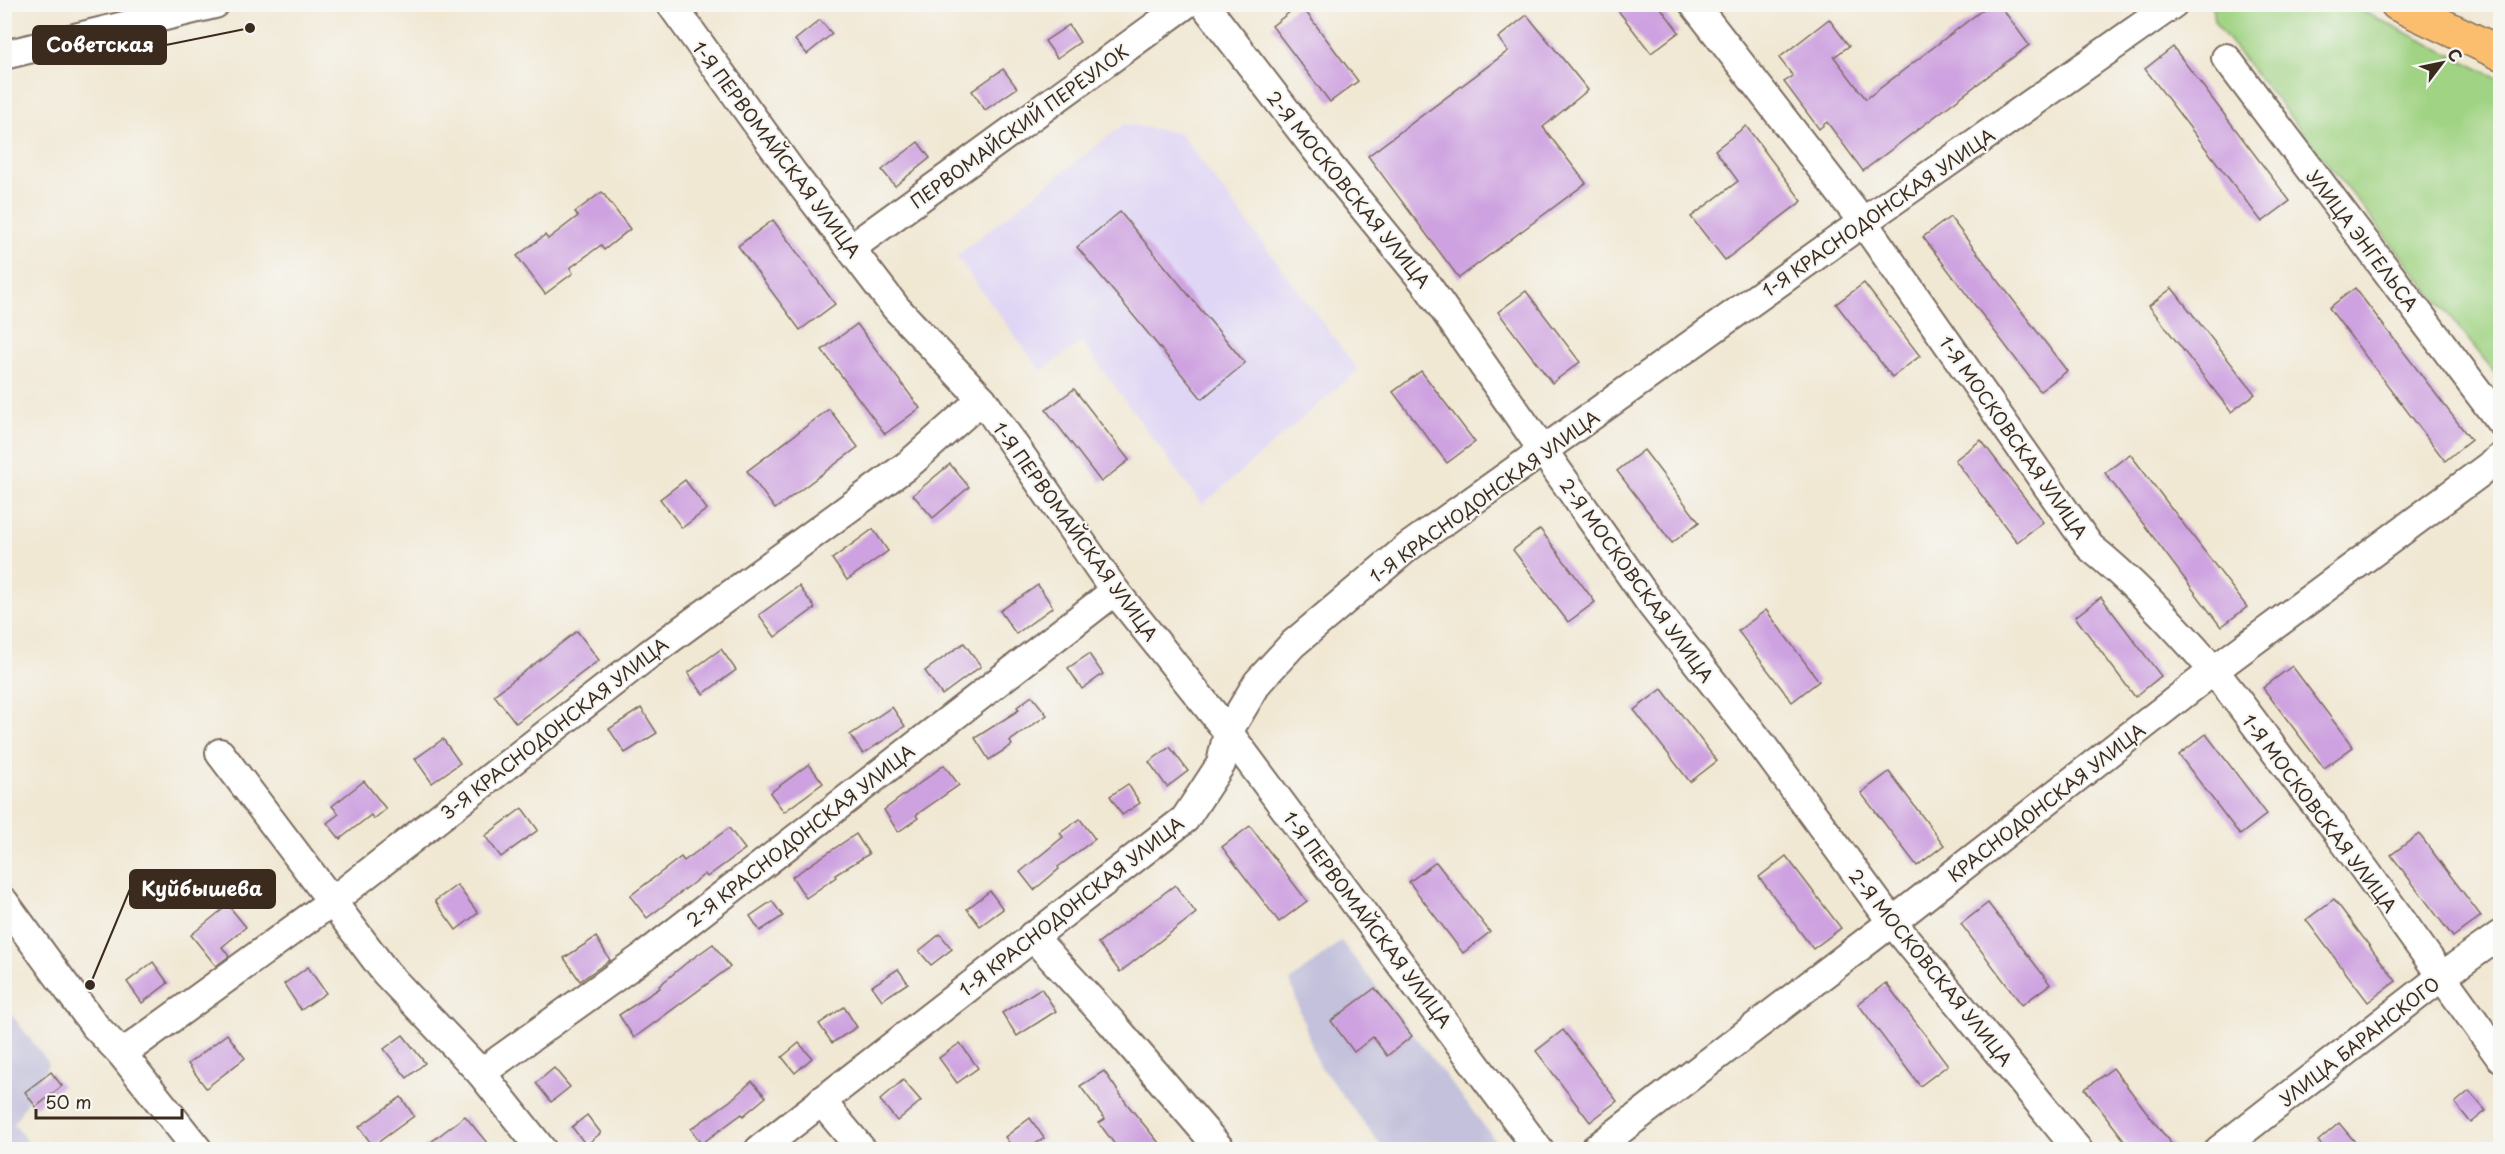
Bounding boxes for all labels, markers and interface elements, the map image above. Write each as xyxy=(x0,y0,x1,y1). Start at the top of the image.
callout: Советская xyxy=(33,26,166,64)
text: Советская xyxy=(46,29,154,59)
north arrow xyxy=(2412,33,2472,93)
street label: 1-Я ПЕРВОМАЙСКАЯ УЛИЦА xyxy=(686,35,868,263)
street label: ПЕРВОМАЙСКИЙ ПЕРЕУЛОК xyxy=(904,38,1134,214)
text: С xyxy=(2442,43,2469,66)
street label: 2-Я МОСКОВСКАЯ УЛИЦА xyxy=(1261,85,1437,294)
street label: 1-Я КРАСНОДОНСКАЯ УЛИЦА xyxy=(1756,121,2000,303)
street label: УЛИЦА ЭНГЕЛЬСА xyxy=(2301,164,2425,316)
street label: 1-Я МОСКОВСКАЯ УЛИЦА xyxy=(1933,330,2095,544)
street label: 1-Я КРАСНОДОНСКАЯ УЛИЦА xyxy=(1363,403,1605,589)
street label: 1-Я ПЕРВОМАЙСКАЯ УЛИЦА xyxy=(987,416,1165,646)
street label: 2-Я МОСКОВСКАЯ УЛИЦА xyxy=(1554,472,1721,688)
street label: 3-Я КРАСНОДОНСКАЯ УЛИЦА xyxy=(434,630,674,826)
street label: 1-Я МОСКОВСКАЯ УЛИЦА xyxy=(2236,708,2404,918)
street label: КРАСНОДОНСКАЯ УЛИЦА xyxy=(1941,716,2151,888)
street label: 2-Я КРАСНОДОНСКАЯ УЛИЦА xyxy=(680,737,920,933)
street label: 1-Я ПЕРВОМАЙСКАЯ УЛИЦА xyxy=(1277,805,1459,1033)
street label: 1-Я КРАСНОДОНСКАЯ УЛИЦА xyxy=(953,809,1189,1002)
street label: 2-Я МОСКОВСКАЯ УЛИЦА xyxy=(1843,863,2019,1072)
callout: Куйбышева xyxy=(130,870,275,908)
text: Куйбышева xyxy=(141,873,263,903)
street label: УЛИЦА БАРАНСКОГО xyxy=(2273,970,2445,1112)
scale bar xyxy=(36,1082,182,1120)
text: 50 m xyxy=(45,1088,92,1115)

